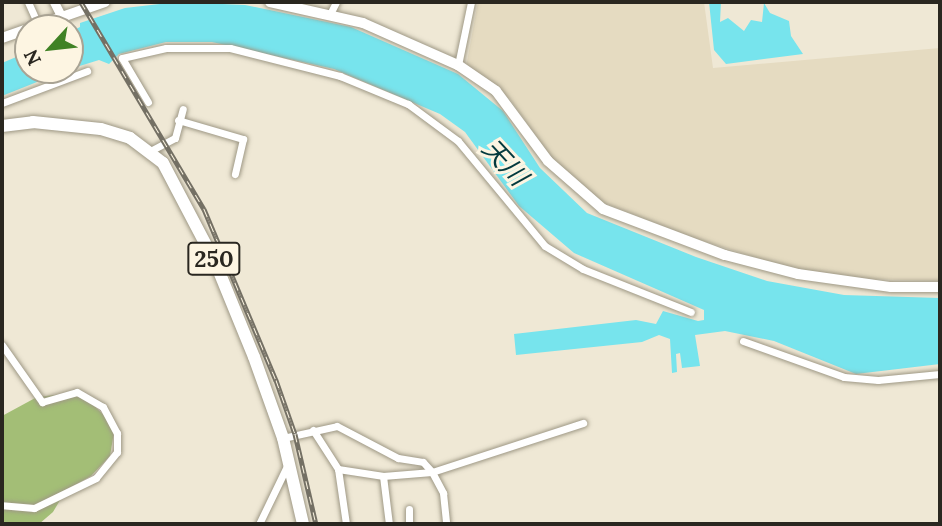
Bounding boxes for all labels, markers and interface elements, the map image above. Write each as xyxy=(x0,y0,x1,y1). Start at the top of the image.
north arrow xyxy=(14,14,84,84)
text: N xyxy=(18,46,46,70)
water label: 天川 xyxy=(476,132,534,192)
road number: 250 xyxy=(186,240,242,278)

